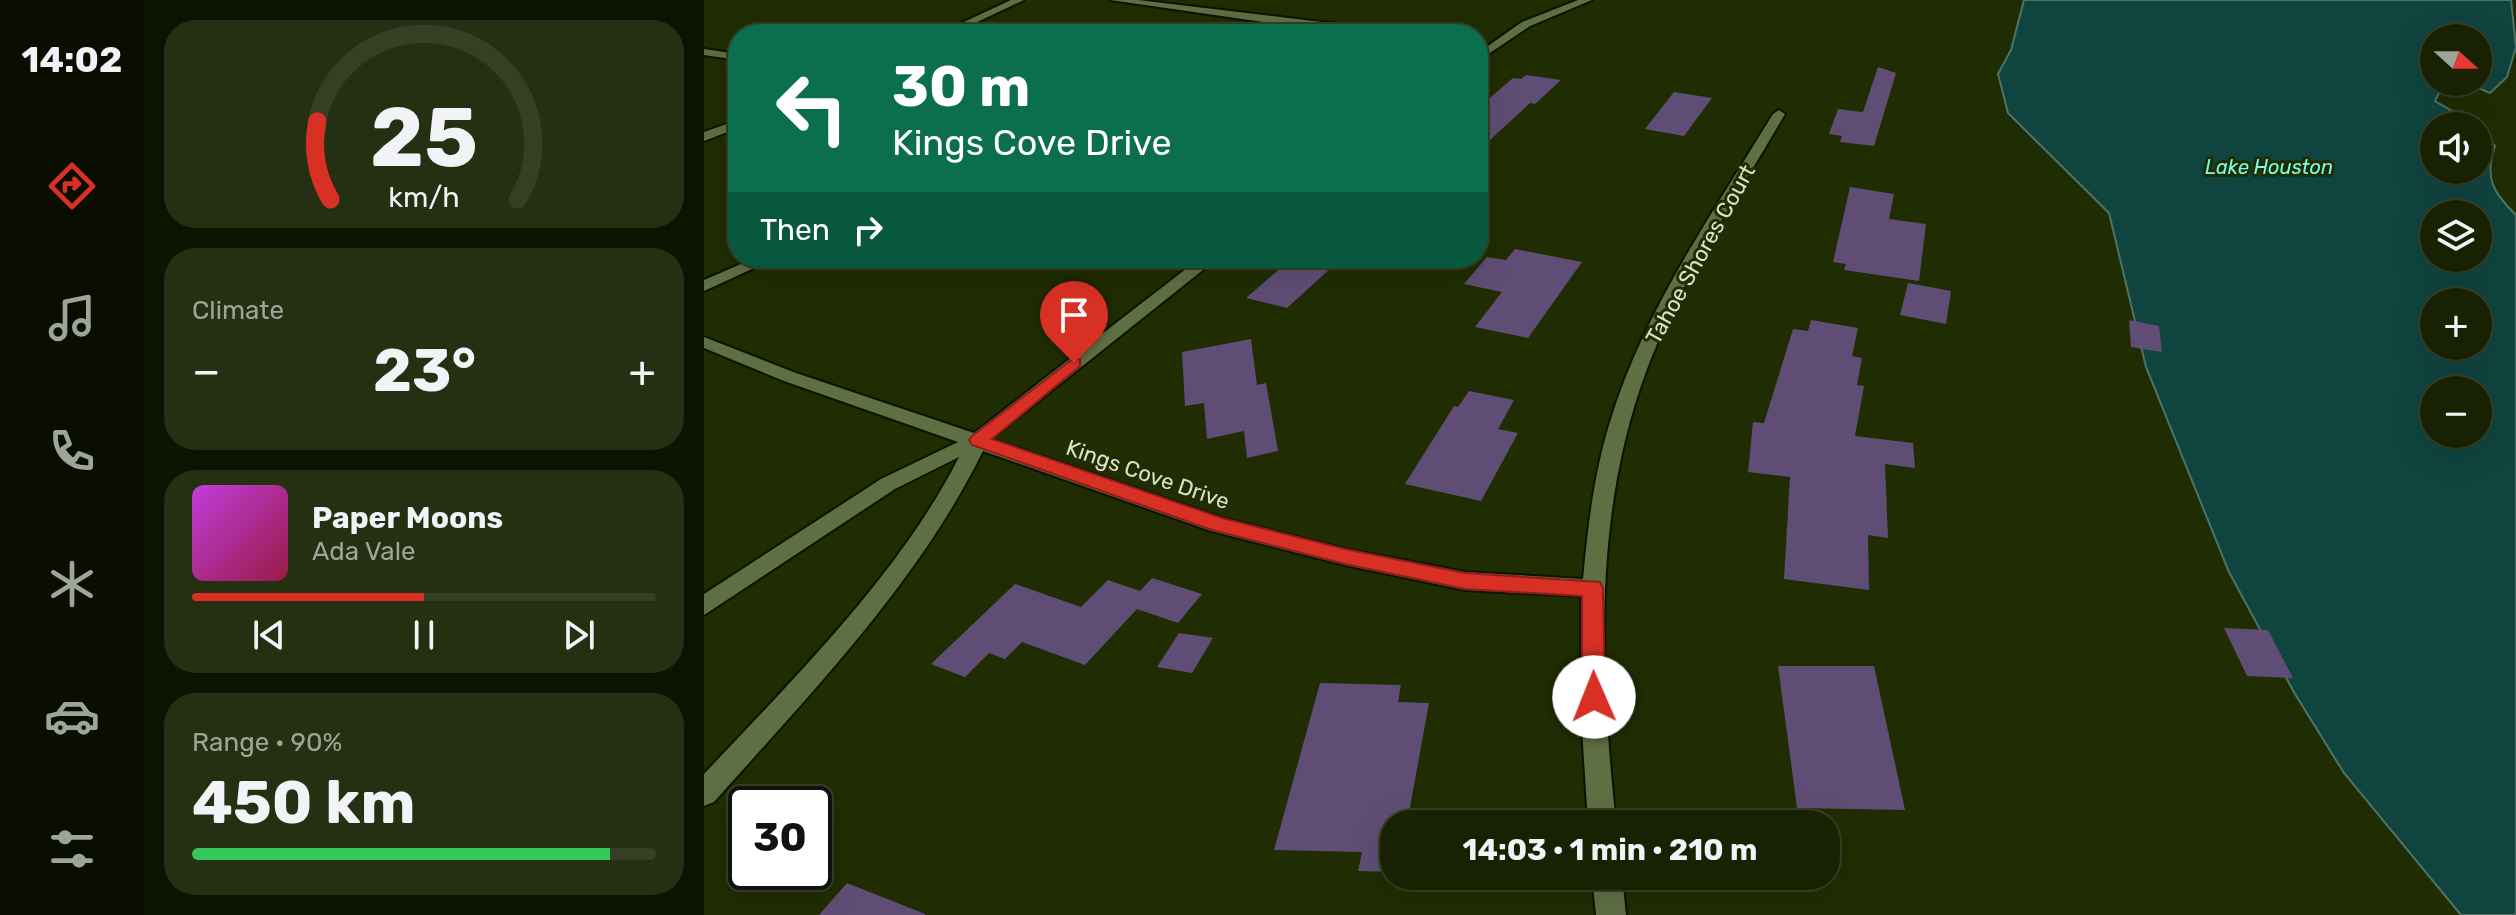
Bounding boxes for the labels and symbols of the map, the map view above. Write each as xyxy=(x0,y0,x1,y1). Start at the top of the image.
north arrow xyxy=(2420,24,2492,96)
water label: Lake Houston xyxy=(2205,155,2333,179)
street label: Tahoe Shores Court xyxy=(1640,160,1761,349)
pin xyxy=(1040,281,1108,363)
street label: Kings Cove Drive xyxy=(1063,434,1233,515)
position arrow xyxy=(1552,655,1636,739)
speed limit sign: 30 xyxy=(728,786,832,890)

